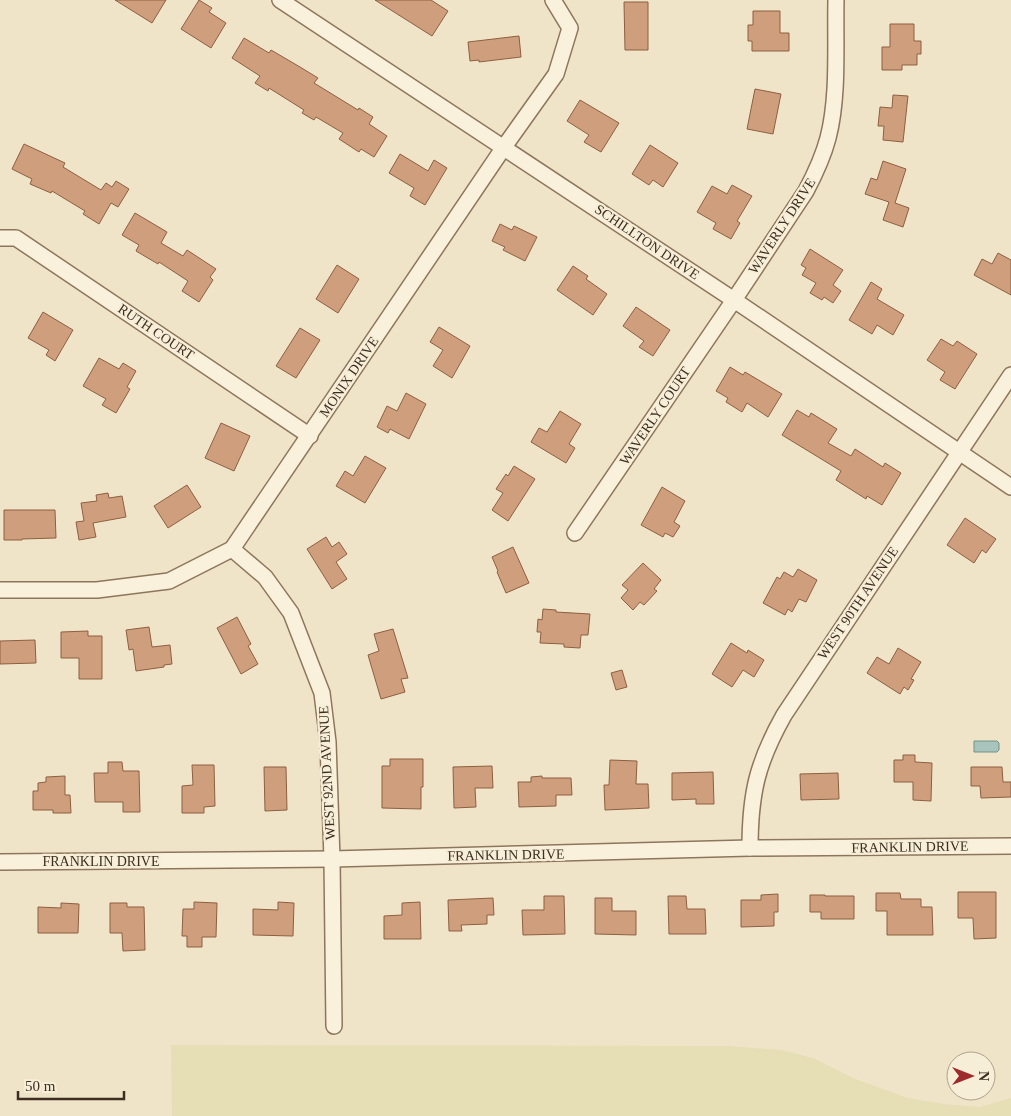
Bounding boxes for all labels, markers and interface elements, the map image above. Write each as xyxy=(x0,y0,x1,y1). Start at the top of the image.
street label: WAVERLY DRIVE xyxy=(745,175,819,277)
street label: SCHILLTON DRIVE xyxy=(592,202,702,282)
street label: RUTH COURT xyxy=(115,301,197,363)
street label: MONIX DRIVE xyxy=(317,334,381,420)
street label: WAVERLY COURT xyxy=(617,364,694,468)
street label: WEST 90TH AVENUE xyxy=(815,544,901,662)
street label: WEST 92ND AVENUE xyxy=(316,706,338,840)
street label: FRANKLIN DRIVE xyxy=(851,838,969,856)
street label: FRANKLIN DRIVE xyxy=(447,846,565,864)
street label: FRANKLIN DRIVE xyxy=(42,854,160,869)
north arrow xyxy=(946,1051,996,1101)
scale bar xyxy=(18,1068,124,1100)
text: N xyxy=(976,1071,991,1081)
text: 50 m xyxy=(25,1078,56,1094)

